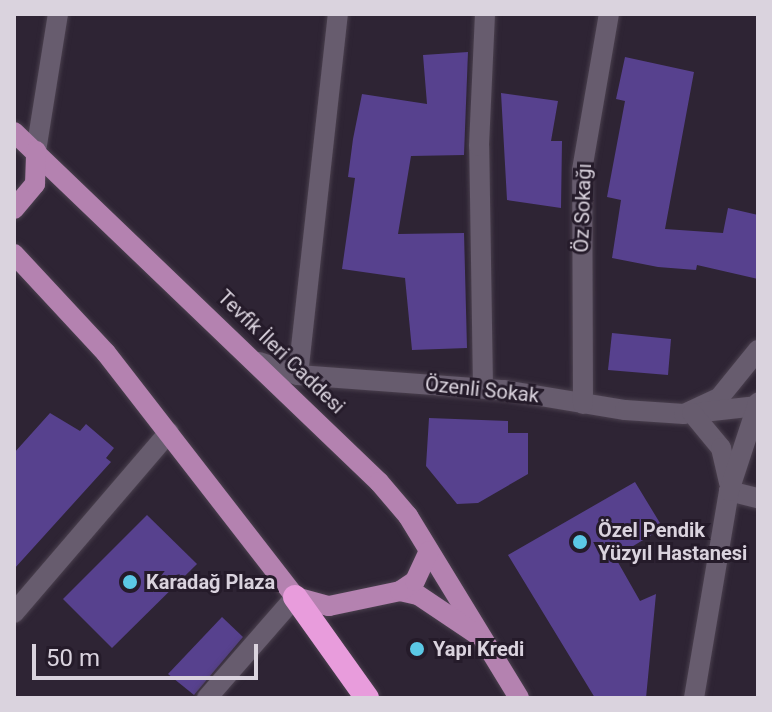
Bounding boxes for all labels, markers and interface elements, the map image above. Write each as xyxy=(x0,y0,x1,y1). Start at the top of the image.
street label: Öz Sokağı xyxy=(569,163,597,253)
street label: Tevfik İleri Caddesi xyxy=(213,285,349,419)
street label: Özenli Sokak xyxy=(424,372,540,408)
place label: Özel Pendik Yüzyıl Hastanesi xyxy=(598,518,747,565)
marker: Özel Pendik Yüzyıl Hastanesi xyxy=(569,531,591,553)
place label: Karadağ Plaza xyxy=(146,570,275,594)
marker: Karadağ Plaza xyxy=(121,573,139,591)
scale bar xyxy=(36,628,262,678)
place label: Yapı Kredi xyxy=(433,637,524,661)
marker: Yapı Kredi xyxy=(408,640,426,658)
text: 50 m xyxy=(46,644,100,672)

